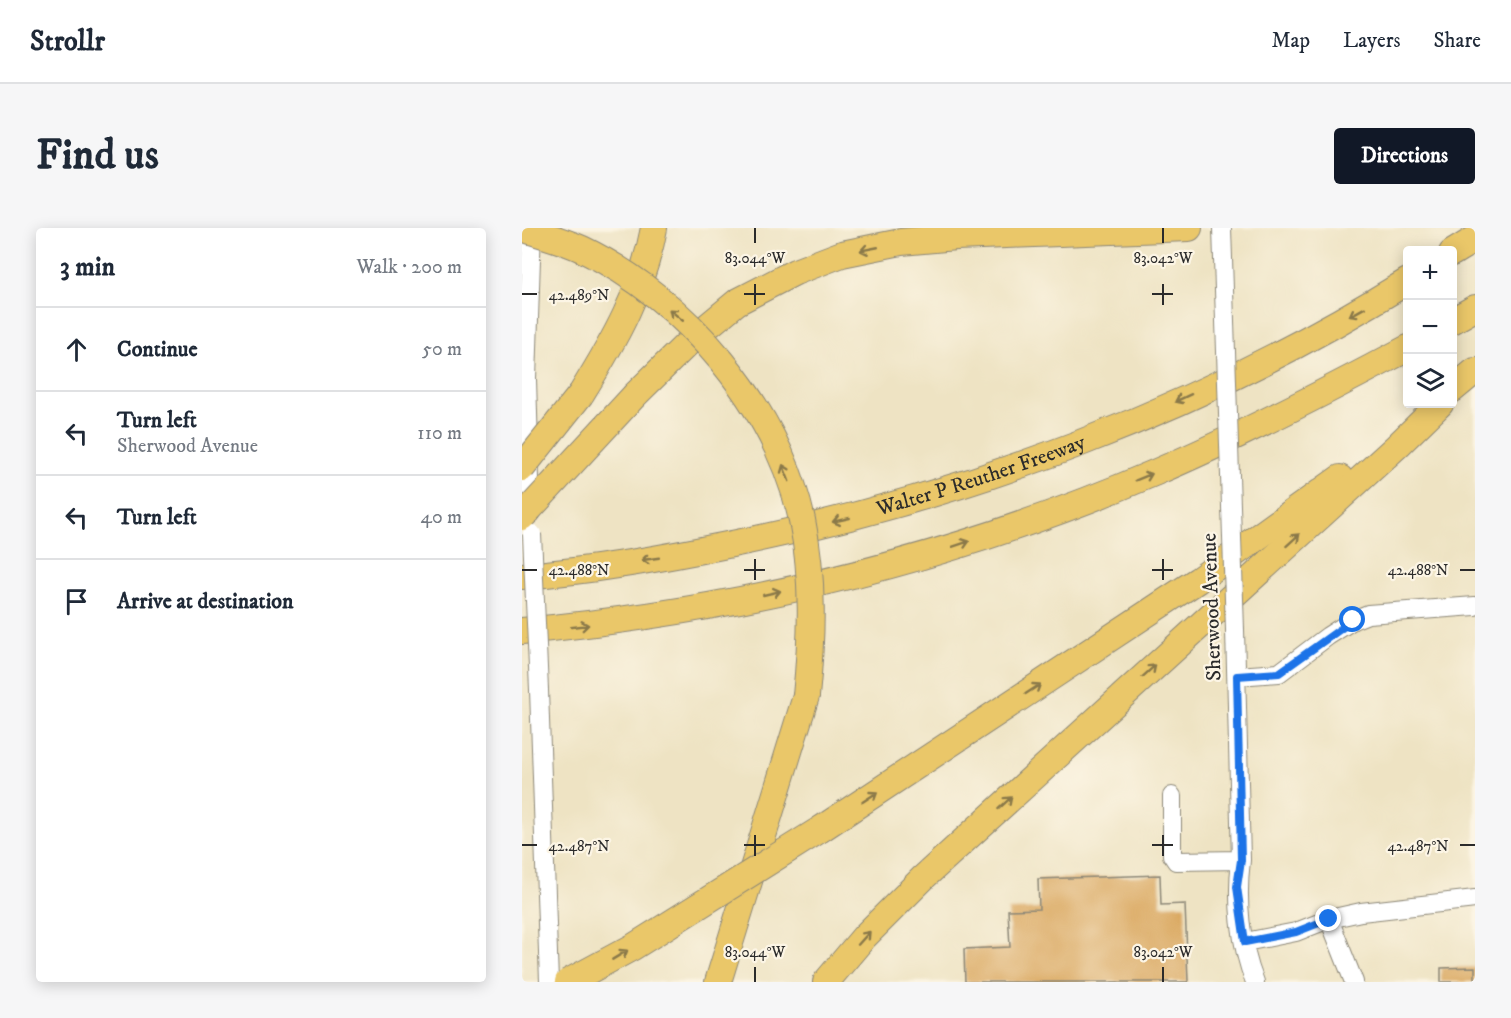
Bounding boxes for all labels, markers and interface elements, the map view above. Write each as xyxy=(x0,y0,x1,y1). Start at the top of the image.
text: Strollr xyxy=(30,24,105,59)
text: Map xyxy=(1271,28,1310,54)
text: Layers xyxy=(1343,28,1401,54)
text: Share xyxy=(1434,28,1481,54)
button: Directions xyxy=(1334,128,1475,184)
text: Find us xyxy=(36,130,159,182)
one-way arrow xyxy=(860,244,879,255)
map controls xyxy=(1403,246,1457,408)
button: + xyxy=(1403,246,1457,300)
text: 83.044°W xyxy=(725,249,786,268)
text: 83.042°W xyxy=(1133,249,1193,268)
text: 3 min xyxy=(60,251,115,284)
text: Walk · 200 m xyxy=(356,255,462,280)
text: 42.489°N xyxy=(549,286,609,305)
button: − xyxy=(1403,300,1457,354)
one-way arrow xyxy=(1349,307,1367,318)
one-way arrow xyxy=(668,309,684,322)
icon: ahead xyxy=(60,333,93,366)
text: Continue xyxy=(117,336,198,363)
text: 50 m xyxy=(422,337,462,362)
button: layers xyxy=(1403,354,1457,408)
one-way arrow xyxy=(1174,393,1192,405)
text: Turn left xyxy=(117,407,197,434)
icon: left xyxy=(60,417,93,450)
text: 110 m xyxy=(417,421,462,446)
street label: Walter P Reuther Freeway xyxy=(873,429,1090,522)
text: Sherwood Avenue xyxy=(117,434,258,459)
one-way arrow xyxy=(780,464,791,483)
one-way arrow xyxy=(1134,471,1153,482)
icon: left xyxy=(60,501,93,534)
text: Turn left xyxy=(117,504,197,531)
text: 40 m xyxy=(420,505,462,530)
one-way arrow xyxy=(832,515,852,526)
street label: Sherwood Avenue xyxy=(1196,532,1228,681)
one-way arrow xyxy=(1285,533,1300,547)
one-way arrow xyxy=(951,538,970,549)
one-way arrow xyxy=(641,554,661,565)
text: 42.488°N xyxy=(549,561,609,580)
text: 42.488°N xyxy=(1388,561,1448,580)
icon: arrive xyxy=(60,585,93,618)
one-way arrow xyxy=(762,587,782,598)
text: Arrive at destination xyxy=(117,588,294,615)
route start xyxy=(1339,606,1365,632)
one-way arrow xyxy=(570,620,590,631)
one-way arrow xyxy=(1141,664,1156,678)
one-way arrow xyxy=(1024,683,1041,695)
one-way arrow xyxy=(861,791,878,803)
one-way arrow xyxy=(998,796,1013,810)
text: 42.487°N xyxy=(548,837,610,856)
text: 42.487°N xyxy=(1387,837,1449,856)
route end xyxy=(1315,905,1341,931)
one-way arrow xyxy=(857,930,871,945)
text: 83.044°W xyxy=(725,943,786,962)
text: 83.042°W xyxy=(1133,943,1193,962)
one-way arrow xyxy=(611,949,628,961)

